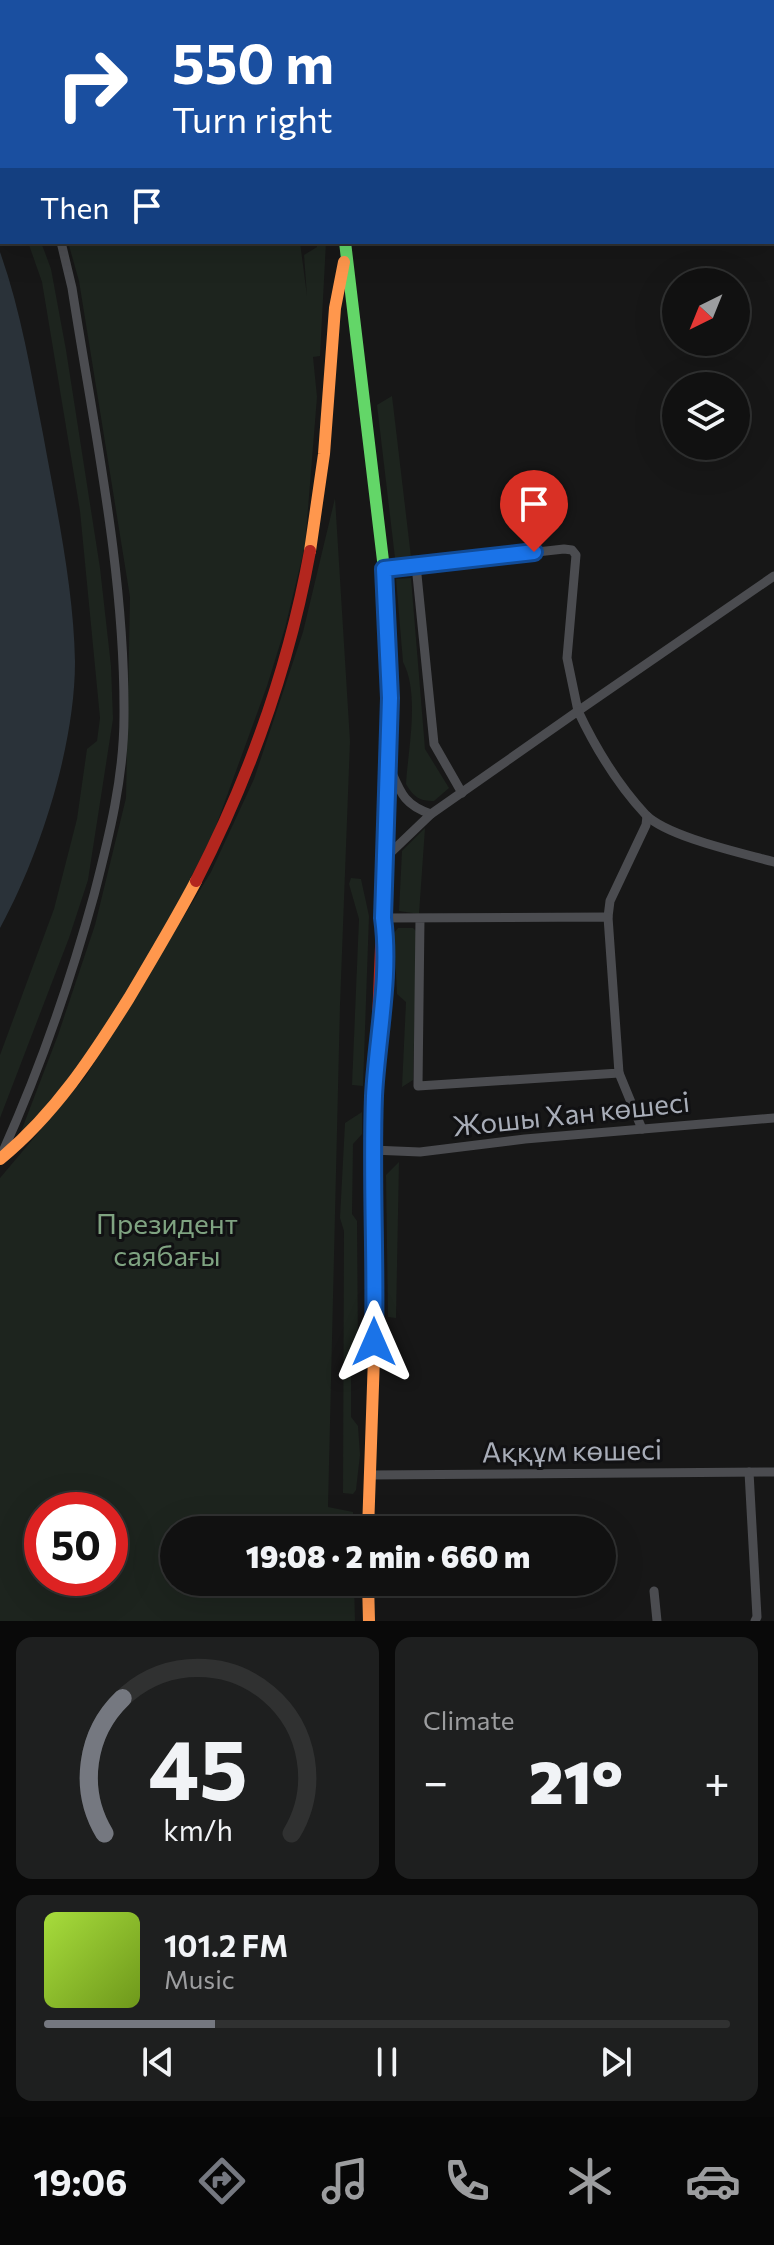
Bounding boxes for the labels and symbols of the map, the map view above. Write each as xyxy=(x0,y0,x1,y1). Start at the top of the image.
north arrow xyxy=(662,268,750,356)
pin xyxy=(500,470,568,552)
street label: Жошы Хан көшесі xyxy=(451,1084,691,1142)
park label: Президент саябағы xyxy=(96,1206,238,1272)
position arrow xyxy=(332,1300,416,1384)
street label: Аққұм көшесі xyxy=(482,1431,662,1469)
speed limit sign: 50 xyxy=(24,1492,128,1596)

